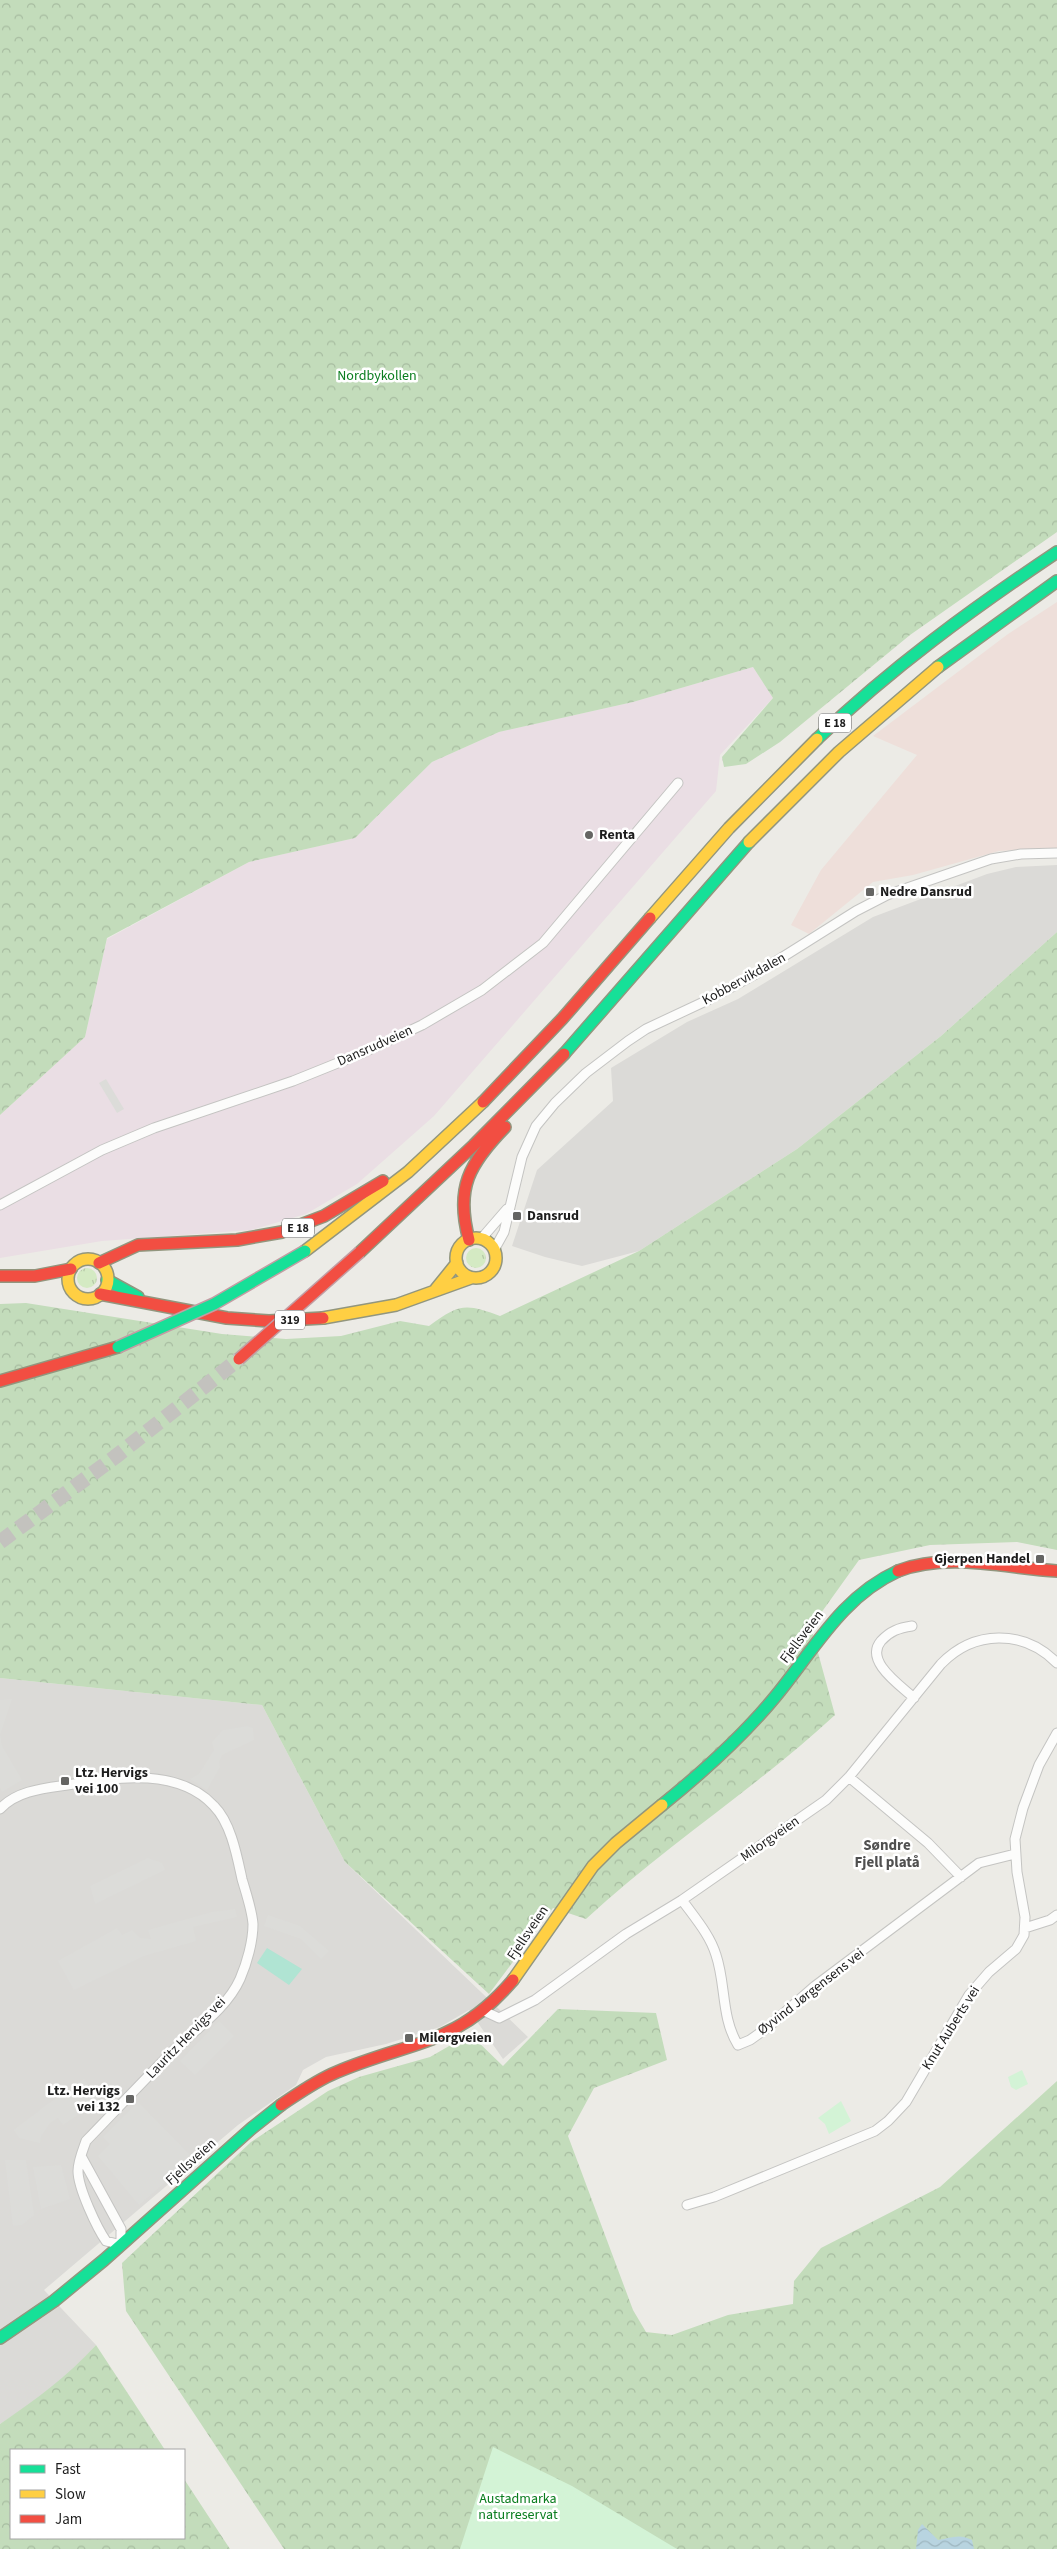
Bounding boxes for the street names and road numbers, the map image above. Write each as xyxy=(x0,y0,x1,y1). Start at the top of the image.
road number: E 18 xyxy=(819,714,851,732)
street label: Kobbervikdalen xyxy=(699,948,789,1010)
street label: Dansrudveien xyxy=(334,1020,416,1072)
road number: E 18 xyxy=(282,1218,314,1238)
road number: 319 xyxy=(275,1310,305,1330)
street label: Fjellsveien xyxy=(775,1606,829,1668)
street label: Milorgveien xyxy=(736,1811,804,1867)
street label: Fjellsveien xyxy=(502,1902,554,1964)
street label: Øyvind Jørgensens vei xyxy=(753,1944,869,2040)
street label: Knut Auberts vei xyxy=(917,1982,985,2074)
street label: Lauritz Hervigs vei xyxy=(142,1993,230,2083)
street label: Fjellsveien xyxy=(161,2134,221,2190)

